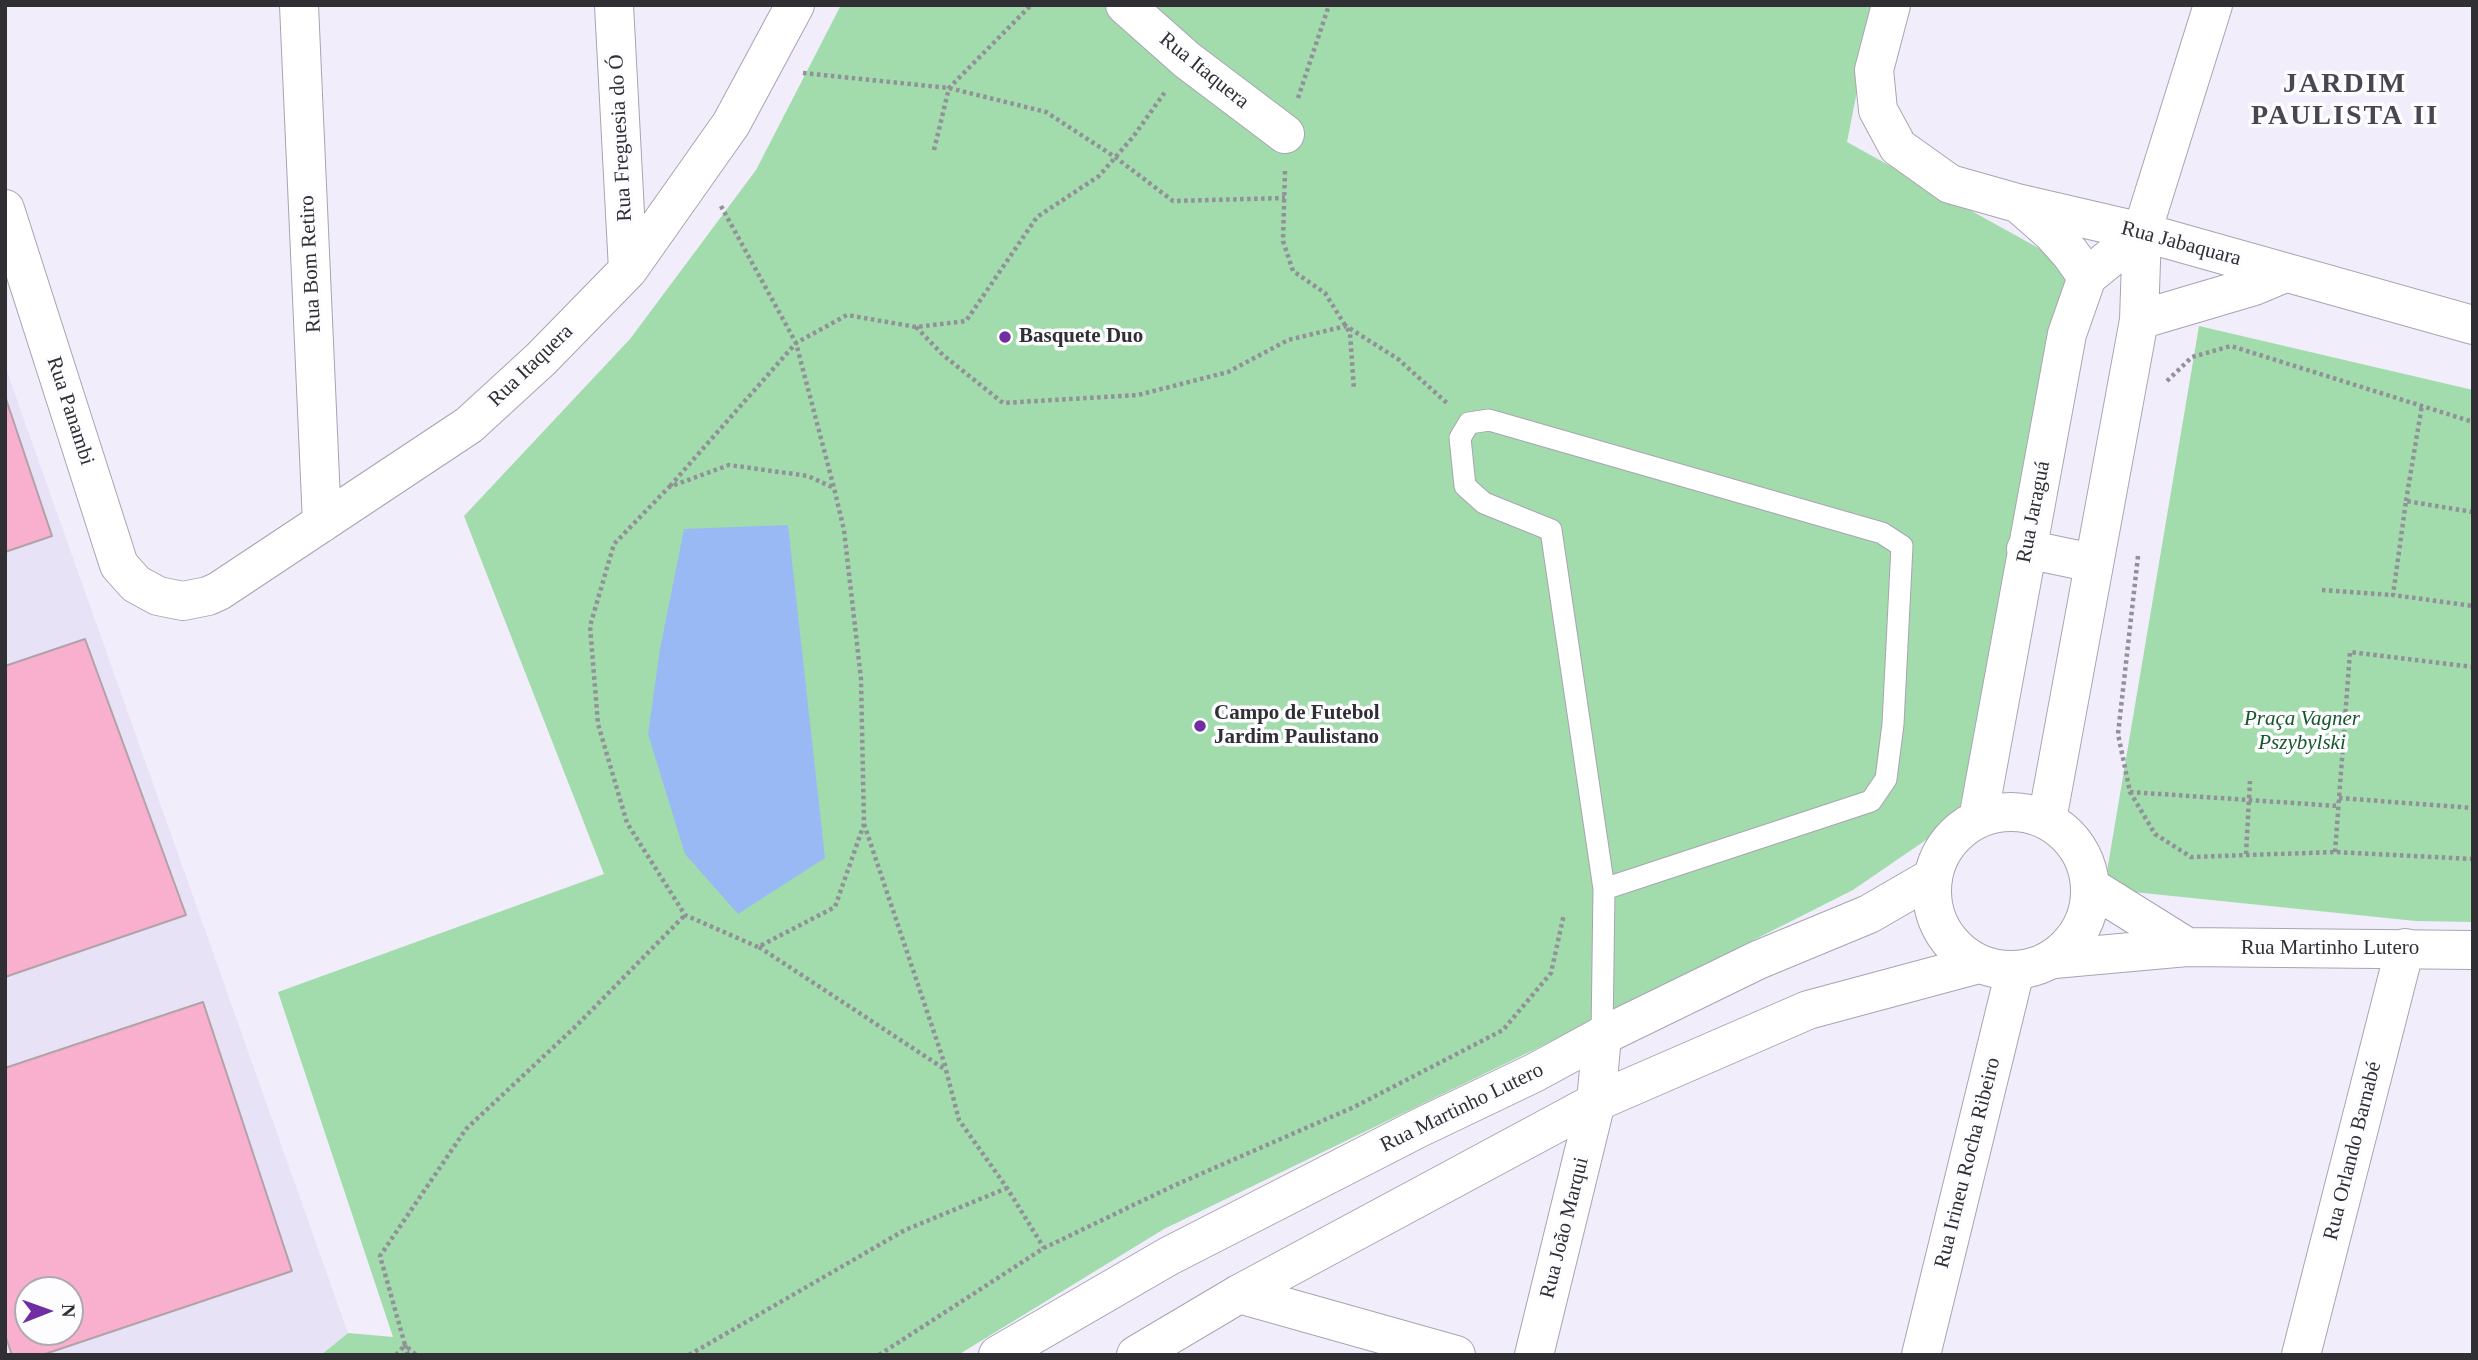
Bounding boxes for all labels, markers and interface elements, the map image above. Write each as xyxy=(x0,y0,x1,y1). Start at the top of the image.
street label: Rua Itaquera xyxy=(1154,27,1254,115)
street label: Rua Freguesia do Ó xyxy=(604,54,638,222)
district label: JARDIM PAULISTA II xyxy=(2252,68,2438,134)
street label: Rua Bom Retiro xyxy=(295,195,327,333)
street label: Rua Jabaquara xyxy=(2118,216,2244,272)
street label: Rua Itaquera xyxy=(483,319,579,413)
place label: Basquete Duo xyxy=(1019,324,1143,350)
marker: Basquete Duo xyxy=(997,329,1013,345)
street label: Rua Panambi xyxy=(41,354,99,468)
street label: Rua Jaraguá xyxy=(2012,459,2056,565)
place label: Campo de Futebol Jardim Paulistano xyxy=(1214,701,1380,751)
park label: Praça Vagner Pszybylski xyxy=(2244,706,2360,756)
marker: Campo de Futebol Jardim Paulistano xyxy=(1192,718,1208,734)
street label: Rua Martinho Lutero xyxy=(2241,935,2419,961)
street label: Rua Irineu Rocha Ribeiro xyxy=(1930,1055,2006,1271)
street label: Rua Martinho Lutero xyxy=(1376,1058,1548,1158)
street label: Rua Orlando Barnabé xyxy=(2319,1059,2387,1243)
street label: Rua João Marqui xyxy=(1535,1155,1595,1301)
north arrow xyxy=(14,1276,84,1346)
text: N xyxy=(58,1304,79,1318)

